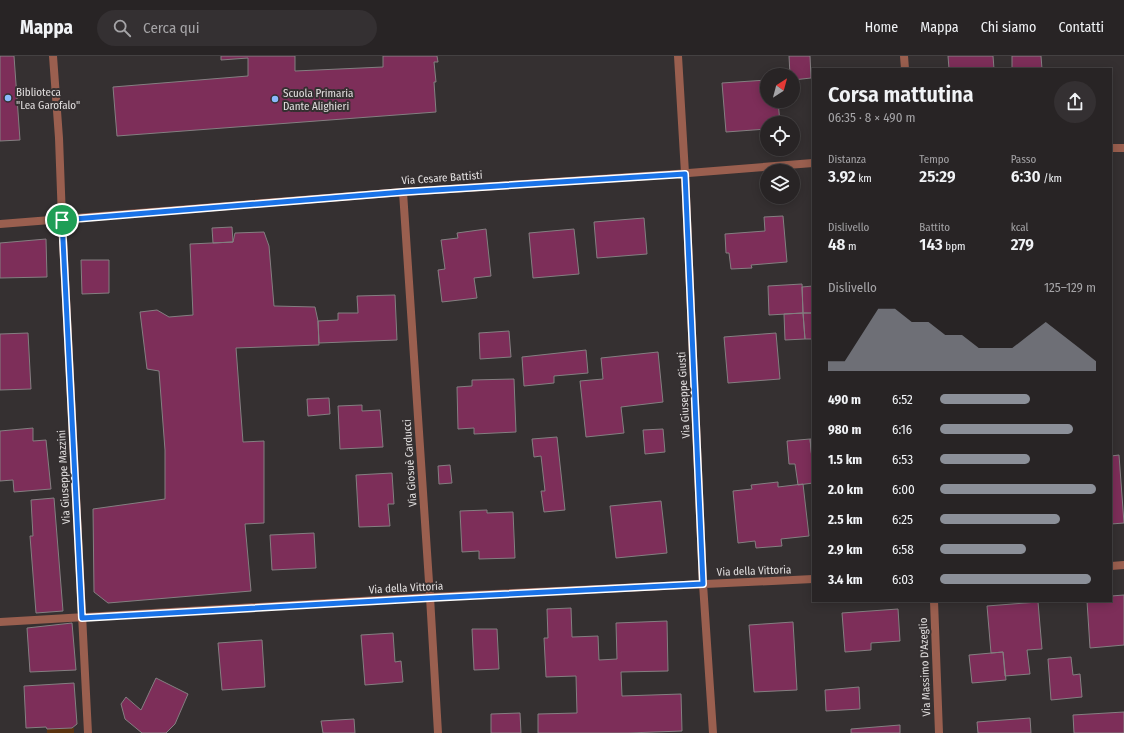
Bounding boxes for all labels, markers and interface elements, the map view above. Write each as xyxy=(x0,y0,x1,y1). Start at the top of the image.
search box xyxy=(97,10,377,46)
text: Mappa xyxy=(20,16,73,39)
icon: search xyxy=(111,17,133,39)
text: Cerca qui xyxy=(143,19,199,37)
text: Home xyxy=(865,19,898,36)
text: Mappa xyxy=(920,19,959,36)
text: Chi siamo xyxy=(981,19,1036,36)
text: Contatti xyxy=(1058,19,1104,36)
north arrow xyxy=(760,68,800,108)
map controls xyxy=(760,68,800,204)
text: Corsa mattutina xyxy=(828,81,974,108)
button: share xyxy=(1054,81,1096,123)
place label: Biblioteca "Lea Garofalo" xyxy=(16,86,80,112)
place label: Scuola Primaria Dante Alighieri xyxy=(283,87,353,113)
marker: Biblioteca "Lea Garofalo" xyxy=(3,93,13,103)
marker: Scuola Primaria Dante Alighieri xyxy=(270,94,280,104)
text: 06:35 · 8 × 490 m xyxy=(828,110,916,125)
button: locate xyxy=(760,116,800,156)
text: Distanza xyxy=(828,153,866,166)
text: Tempo xyxy=(919,153,949,166)
text: Passo xyxy=(1011,153,1036,166)
button: layers xyxy=(760,164,800,204)
text: 3.92 xyxy=(828,166,856,187)
text: 25:29 xyxy=(919,166,956,187)
text: 6:30 xyxy=(1011,166,1041,187)
street label: Via Cesare Battisti xyxy=(401,169,483,187)
text: km xyxy=(856,172,872,185)
text: /km xyxy=(1041,172,1062,185)
pin xyxy=(45,203,79,237)
icon: arrive xyxy=(51,209,73,231)
text: Dislivello xyxy=(828,221,869,234)
text: Battito xyxy=(919,221,950,234)
text: kcal xyxy=(1011,221,1028,234)
text: 48 xyxy=(828,234,846,255)
text: 143 xyxy=(919,234,943,255)
text: 279 xyxy=(1011,234,1034,255)
text: m xyxy=(846,240,857,253)
text: bpm xyxy=(943,240,966,253)
text: Dislivello xyxy=(828,280,877,295)
text: 125–129 m xyxy=(1044,280,1096,295)
street label: Via Giuseppe Giusti xyxy=(675,351,693,439)
text: 490 m xyxy=(828,392,861,407)
text: 6:52 xyxy=(892,392,913,407)
street label: Via Giosuè Carducci xyxy=(400,419,420,507)
text: 980 m xyxy=(828,422,861,437)
text: 6:16 xyxy=(892,422,912,437)
street label: Via Giuseppe Mazzini xyxy=(55,429,73,524)
text: 1.5 km xyxy=(828,452,862,467)
text: 6:53 xyxy=(892,452,913,467)
text: 2.0 km xyxy=(828,482,863,497)
text: 6:00 xyxy=(892,482,915,497)
text: 2.5 km xyxy=(828,512,863,527)
text: 6:25 xyxy=(892,512,913,527)
text: 2.9 km xyxy=(828,542,863,557)
text: 6:58 xyxy=(892,542,914,557)
street label: Via della Vittoria xyxy=(716,563,792,579)
text: 3.4 km xyxy=(828,572,863,587)
text: 6:03 xyxy=(892,572,914,587)
street label: Via della Vittoria xyxy=(368,580,444,596)
street label: Via Massimo D'Azeglio xyxy=(917,617,933,717)

